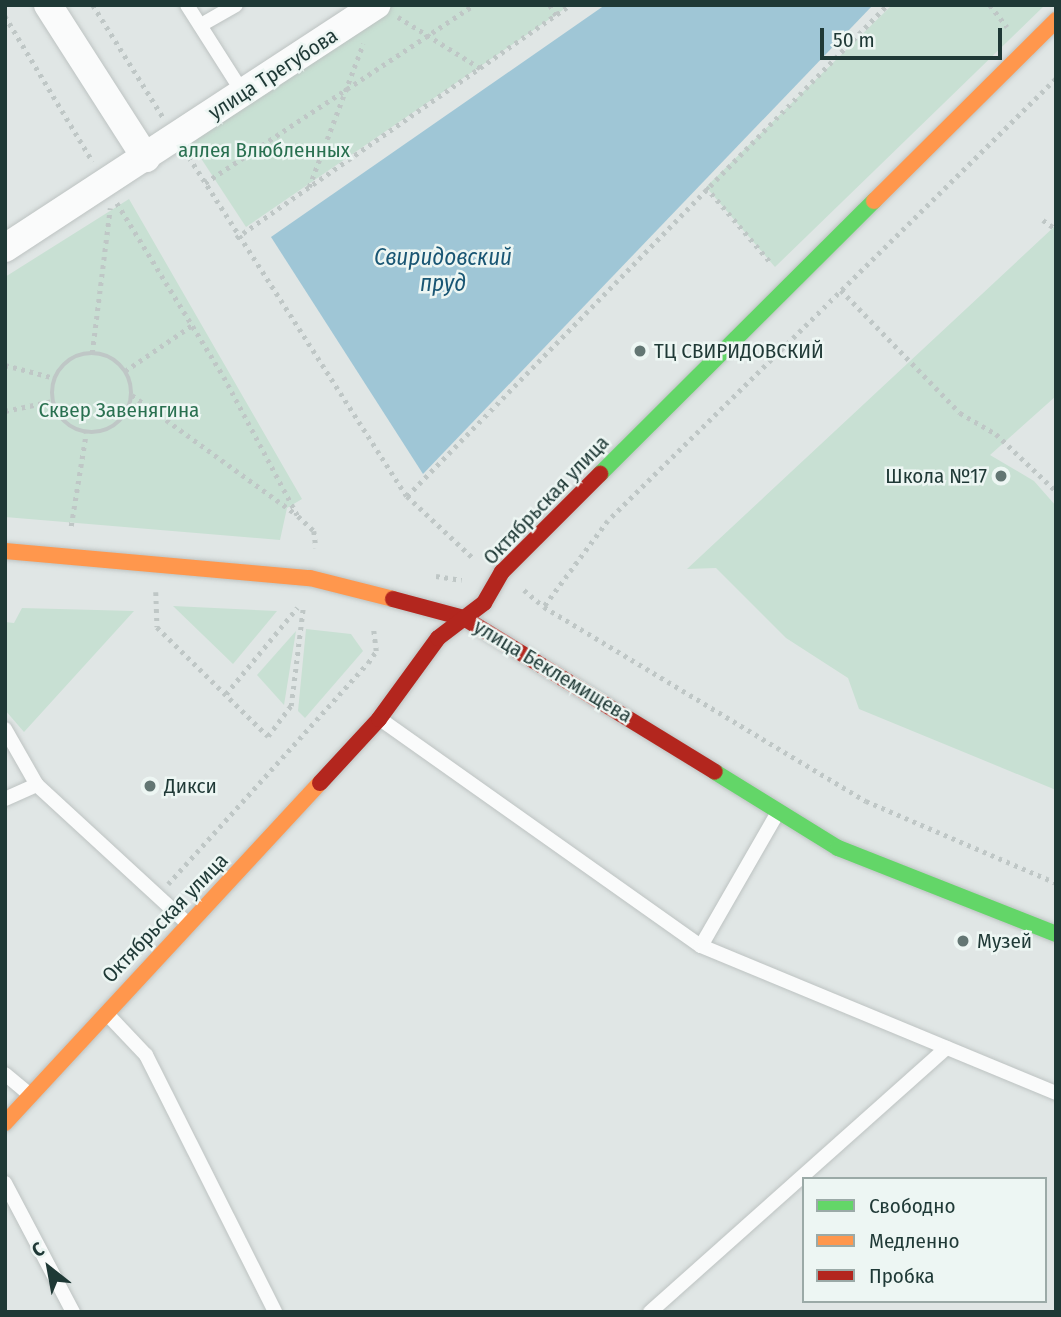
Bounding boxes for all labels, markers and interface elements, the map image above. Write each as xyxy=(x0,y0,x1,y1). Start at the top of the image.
scale bar xyxy=(823,14,1005,58)
street label: улица Трегубова xyxy=(204,23,342,125)
text: 50 m xyxy=(833,27,875,53)
park label: аллея Влюбленных xyxy=(178,137,350,163)
water label: Свиридовский пруд xyxy=(374,243,512,297)
place label: ТЦ СВИРИДОВСКИЙ xyxy=(654,338,824,364)
marker: ТЦ СВИРИДОВСКИЙ xyxy=(632,343,648,359)
park label: Сквер Завенягина xyxy=(39,397,199,423)
street label: Октябрьская улица xyxy=(478,430,614,570)
place label: Школа №17 xyxy=(885,463,987,489)
marker: Школа №17 xyxy=(993,468,1009,484)
street label: улица Беклемищева xyxy=(469,614,637,728)
place label: Дикси xyxy=(164,773,217,799)
marker: Дикси xyxy=(142,778,158,794)
street label: Октябрьская улица xyxy=(97,848,233,988)
place label: Музей xyxy=(977,928,1032,954)
marker: Музей xyxy=(955,933,971,949)
legend xyxy=(802,1177,1047,1303)
text: Свободно xyxy=(869,1193,955,1219)
text: Медленно xyxy=(869,1228,959,1254)
north arrow xyxy=(14,1233,84,1303)
text: С xyxy=(28,1237,48,1262)
text: Пробка xyxy=(869,1263,935,1289)

